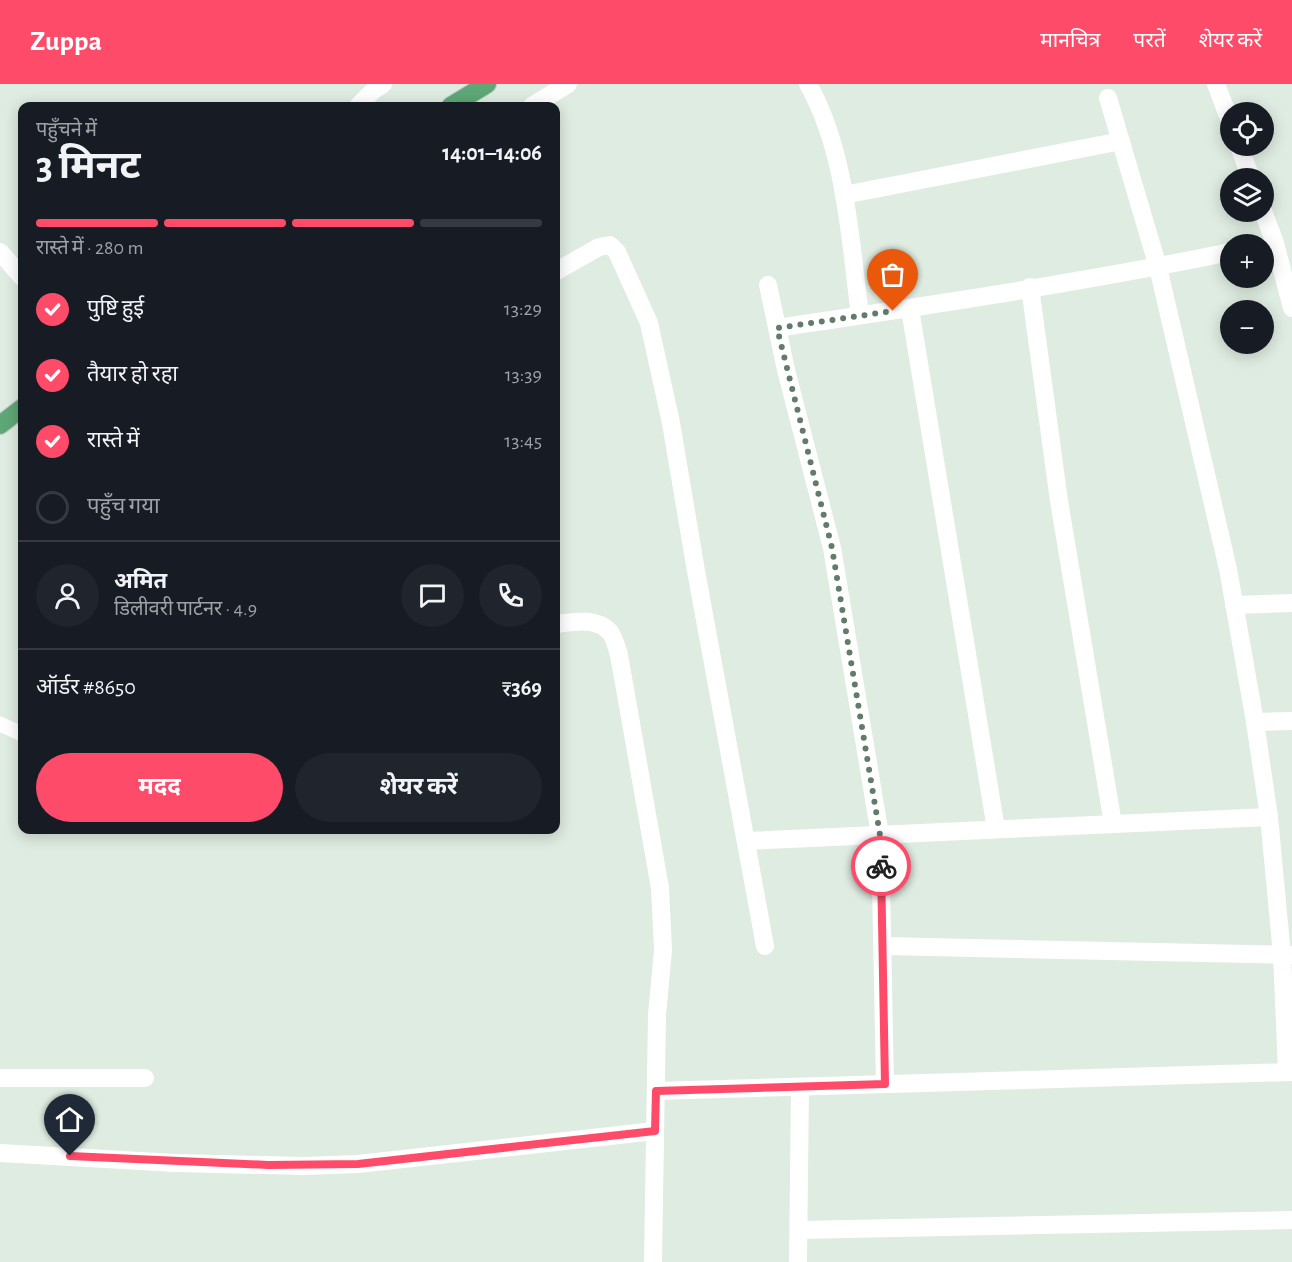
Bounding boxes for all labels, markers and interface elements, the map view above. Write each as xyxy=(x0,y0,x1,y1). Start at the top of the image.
text: Zuppa xyxy=(30,28,102,56)
text: मानचित्र xyxy=(1040,30,1100,51)
text: परतें xyxy=(1133,30,1166,51)
text: शेयर करें xyxy=(1199,30,1262,51)
map controls xyxy=(1220,102,1274,354)
button: locate xyxy=(1220,102,1274,156)
text: पहुँचने में xyxy=(36,120,97,140)
text: 14:01–14:06 xyxy=(442,142,542,164)
text: 3 मिनट xyxy=(36,147,141,186)
button: layers xyxy=(1220,168,1274,222)
button: + xyxy=(1220,234,1274,288)
text: रास्ते में · 280 m xyxy=(36,238,143,258)
pin xyxy=(867,249,918,311)
icon: bag xyxy=(876,258,909,291)
icon: check xyxy=(36,293,69,326)
text: पुष्टि हुई xyxy=(87,297,144,319)
text: 13:29 xyxy=(504,299,542,319)
button: − xyxy=(1220,300,1274,354)
icon: check xyxy=(36,359,69,392)
text: तैयार हो रहा xyxy=(87,363,178,385)
text: 13:39 xyxy=(505,365,542,385)
icon: check xyxy=(36,425,69,458)
text: रास्ते में xyxy=(87,429,140,451)
text: 13:45 xyxy=(504,431,542,451)
text: पहुँच गया xyxy=(87,495,160,517)
button: person xyxy=(36,564,99,627)
button: chat xyxy=(401,564,464,627)
button: phone xyxy=(479,564,542,627)
text: अमित xyxy=(114,570,167,592)
text: डिलीवरी पार्टनर · 4.9 xyxy=(114,599,257,619)
text: ऑर्डर #8650 xyxy=(36,676,136,698)
text: ₹369 xyxy=(502,677,542,699)
button: मदद xyxy=(36,753,283,822)
button: शेयर करें xyxy=(295,753,542,822)
courier xyxy=(851,836,911,896)
icon: bike xyxy=(865,850,898,883)
pin xyxy=(44,1094,95,1156)
icon: home xyxy=(53,1103,86,1136)

